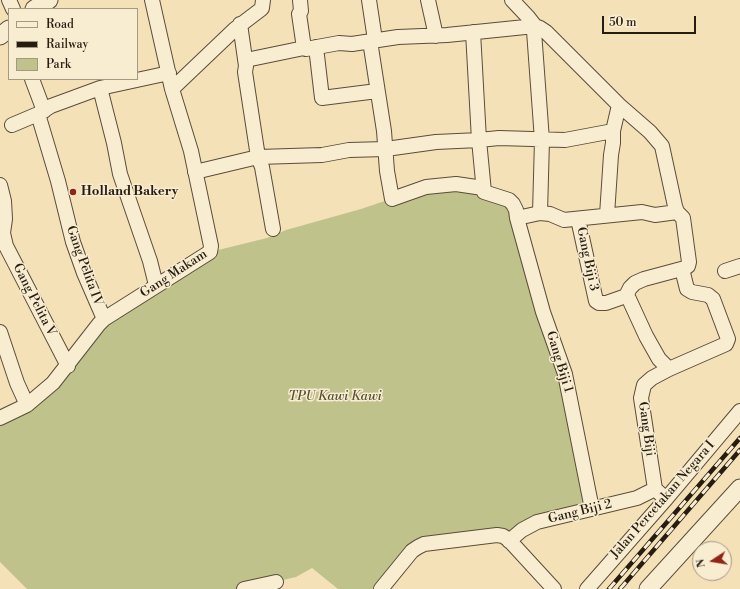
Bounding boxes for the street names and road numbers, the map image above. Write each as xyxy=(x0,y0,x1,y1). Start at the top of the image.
street label: Gang Pelita IV xyxy=(62,224,106,308)
street label: Gang Biji 3 xyxy=(573,226,601,292)
street label: Gang Makam xyxy=(138,247,210,301)
street label: Gang Pelita V xyxy=(9,261,59,339)
street label: Gang Biji 1 xyxy=(542,329,576,395)
street label: Gang Biji xyxy=(634,401,658,457)
street label: Jalan Percetakan Negara I xyxy=(608,438,718,562)
street label: Gang Biji 2 xyxy=(547,497,613,527)

